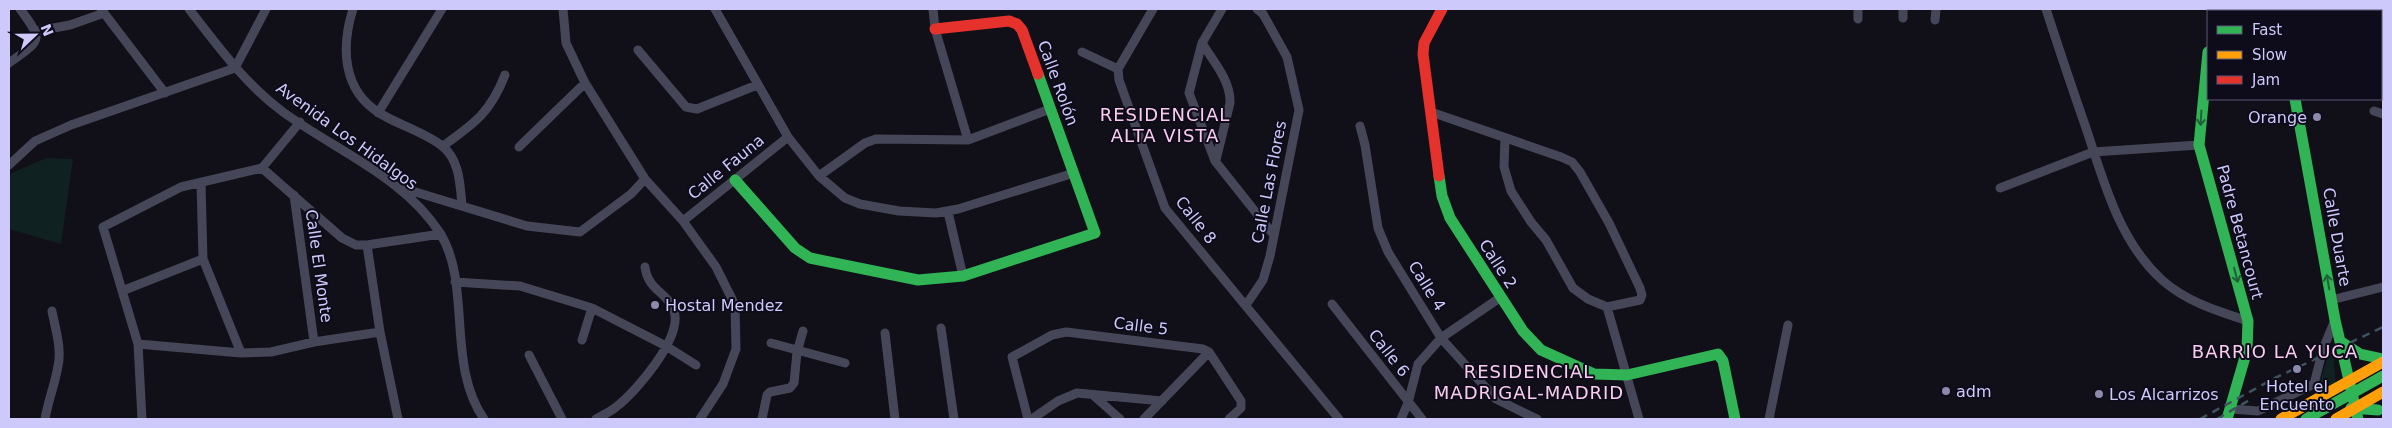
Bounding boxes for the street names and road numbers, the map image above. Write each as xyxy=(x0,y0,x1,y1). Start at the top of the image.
street label: Calle Rolón xyxy=(1034,38,1082,128)
street label: Avenida Los Hidalgos xyxy=(273,78,421,194)
street label: Calle Las Flores xyxy=(1248,119,1290,245)
street label: Calle Fauna xyxy=(684,131,768,203)
street label: Padre Betancourt xyxy=(2213,163,2267,301)
street label: Calle Duarte xyxy=(2319,186,2355,288)
street label: Calle 8 xyxy=(1172,192,1220,248)
street label: Calle El Monte xyxy=(302,208,336,324)
street label: Calle 2 xyxy=(1475,236,1521,292)
street label: Calle 4 xyxy=(1404,258,1450,314)
street label: Calle 5 xyxy=(1113,313,1169,339)
street label: Calle 6 xyxy=(1365,325,1413,381)

